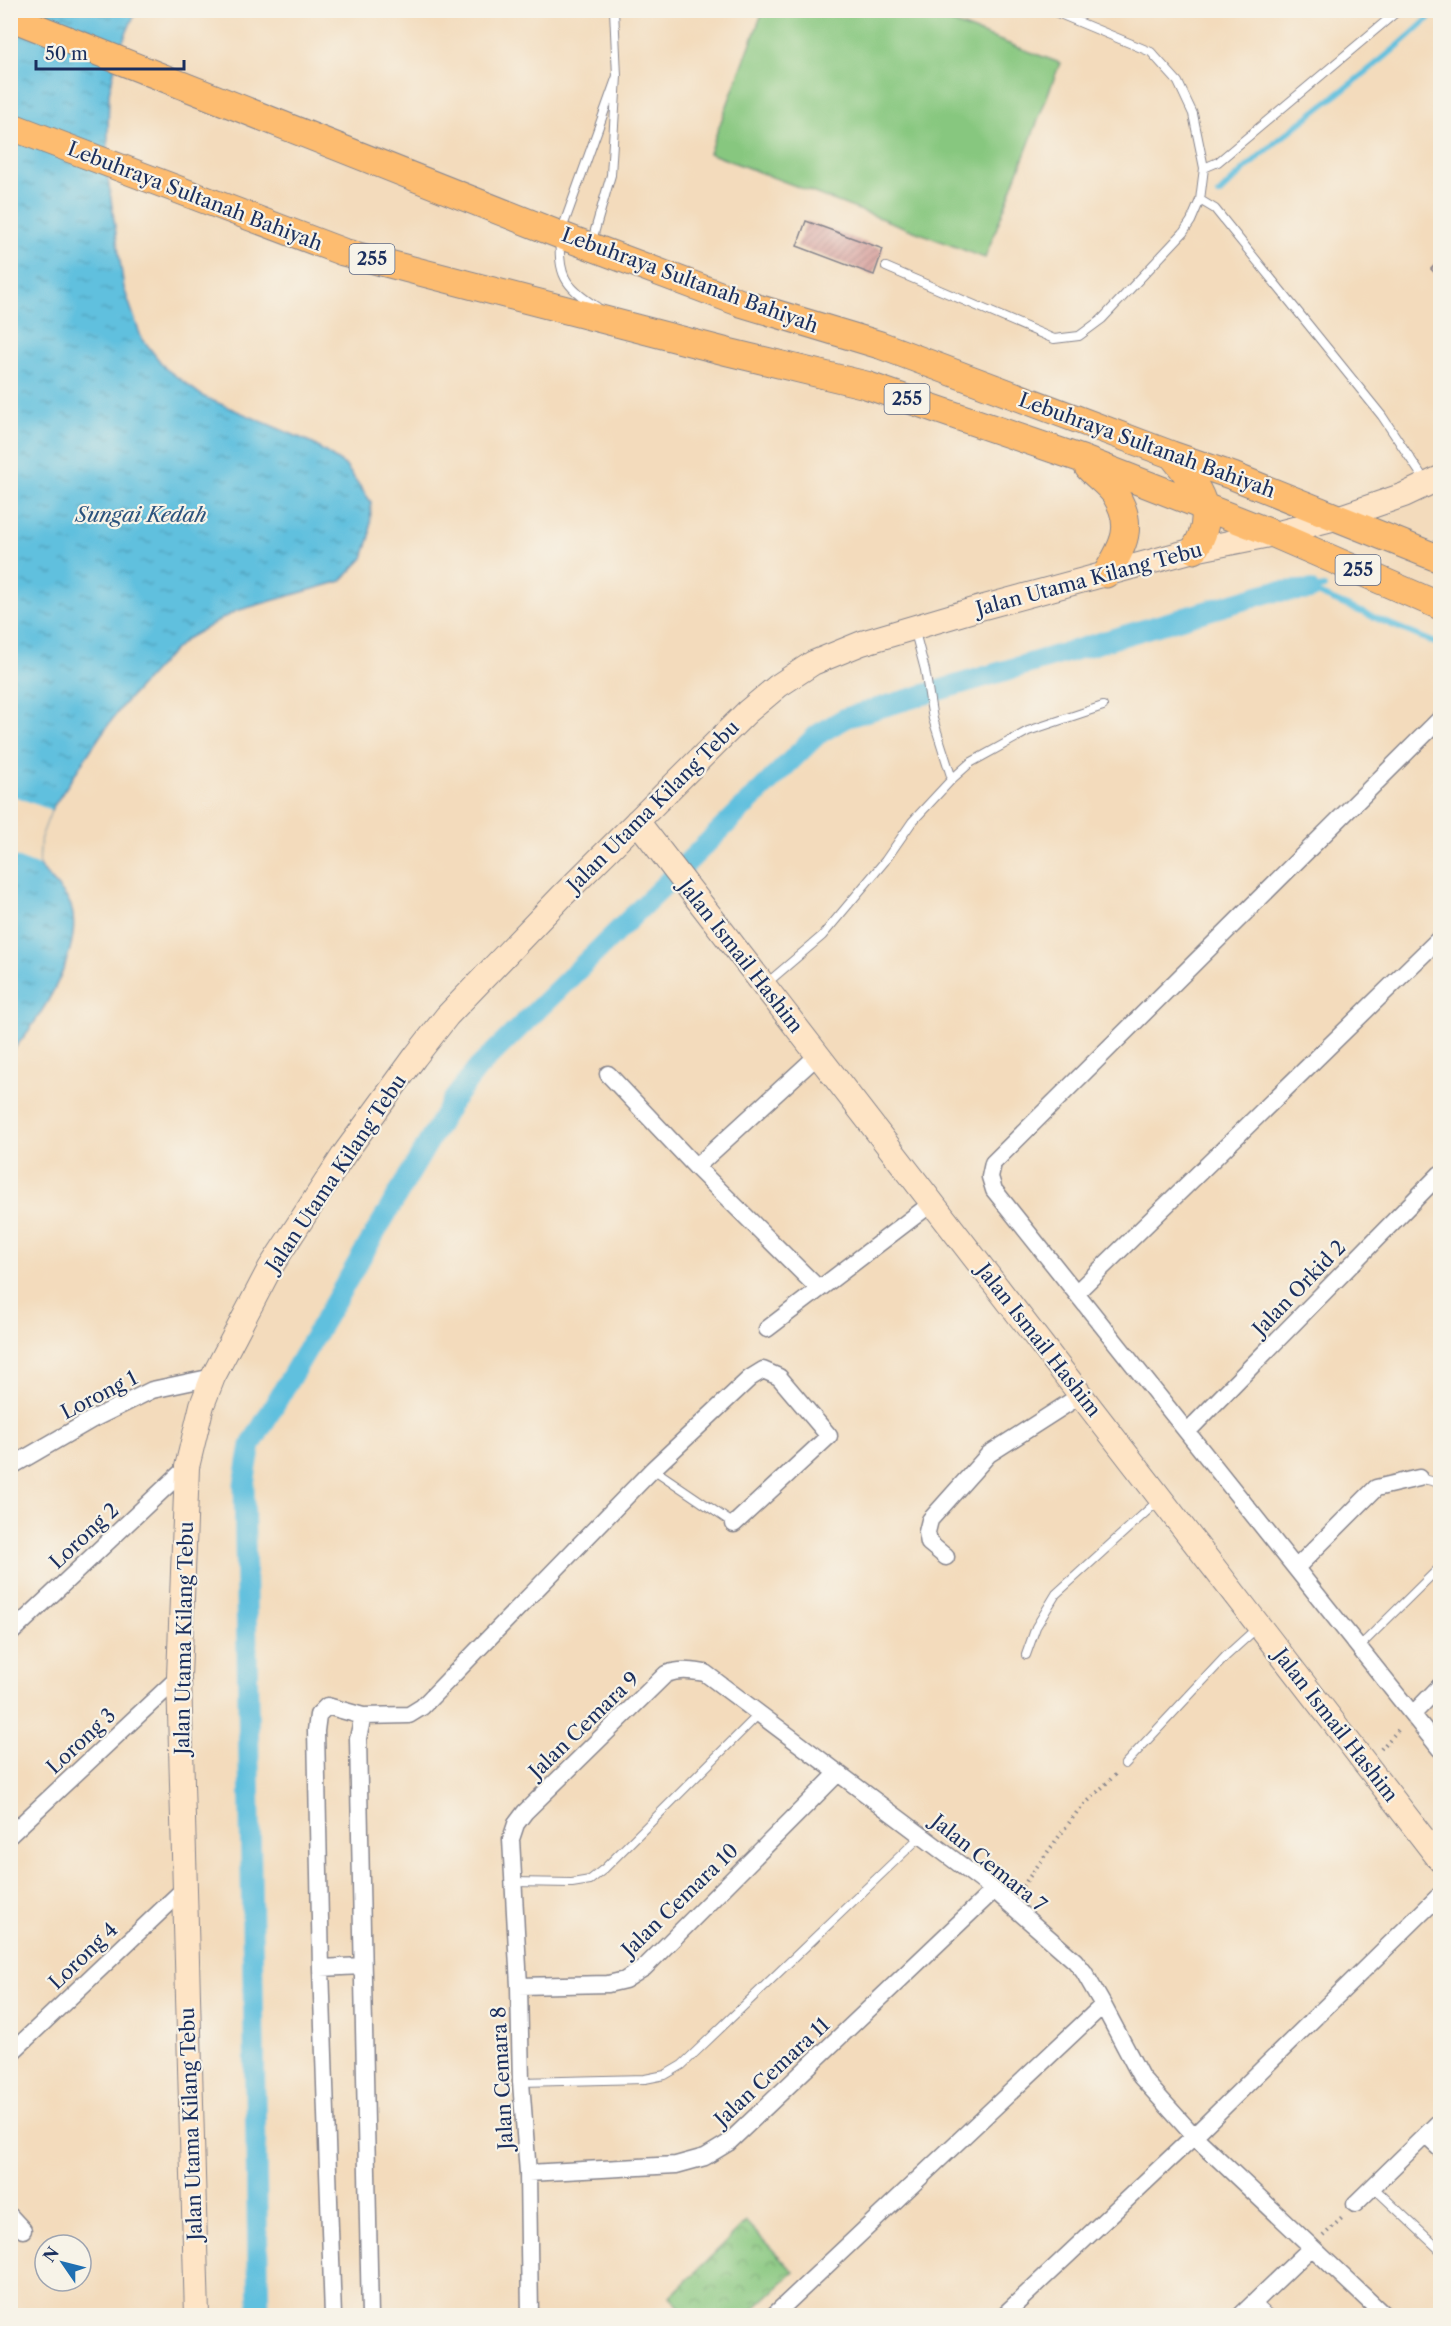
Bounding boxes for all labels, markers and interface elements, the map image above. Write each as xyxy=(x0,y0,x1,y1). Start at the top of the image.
scale bar xyxy=(36,33,184,71)
text: 50 m xyxy=(45,43,88,65)
street label: Lebuhraya Sultanah Bahiyah xyxy=(64,136,326,256)
street label: Lebuhraya Sultanah Bahiyah xyxy=(558,222,822,338)
road number: 255 xyxy=(350,244,394,274)
road number: 255 xyxy=(884,384,930,414)
street label: Lebuhraya Sultanah Bahiyah xyxy=(1015,387,1279,503)
water label: Sungai Kedah xyxy=(73,502,207,527)
street label: Jalan Utama Kilang Tebu xyxy=(970,537,1205,622)
road number: 255 xyxy=(1336,555,1380,585)
street label: Jalan Utama Kilang Tebu xyxy=(560,715,744,899)
street label: Jalan Ismail Hashim xyxy=(672,872,809,1038)
street label: Jalan Utama Kilang Tebu xyxy=(259,1070,411,1279)
street label: Jalan Orkid 2 xyxy=(1245,1235,1351,1343)
street label: Jalan Ismail Hashim xyxy=(970,1256,1107,1422)
street label: Lorong 1 xyxy=(57,1365,142,1424)
street label: Lorong 2 xyxy=(44,1498,124,1574)
street label: Jalan Utama Kilang Tebu xyxy=(170,1521,198,1758)
street label: Jalan Ismail Hashim xyxy=(1267,1641,1404,1807)
street label: Jalan Cemara 9 xyxy=(522,1667,644,1785)
street label: Lorong 3 xyxy=(42,1703,120,1779)
street label: Jalan Cemara 7 xyxy=(924,1807,1052,1917)
street label: Jalan Cemara 10 xyxy=(615,1838,743,1964)
street label: Lorong 4 xyxy=(44,1918,122,1994)
street label: Jalan Cemara 8 xyxy=(486,2006,518,2153)
street label: Jalan Utama Kilang Tebu xyxy=(175,2007,207,2244)
street label: Jalan Cemara 11 xyxy=(707,2012,835,2133)
north arrow xyxy=(33,2233,93,2293)
text: N xyxy=(39,2243,63,2266)

